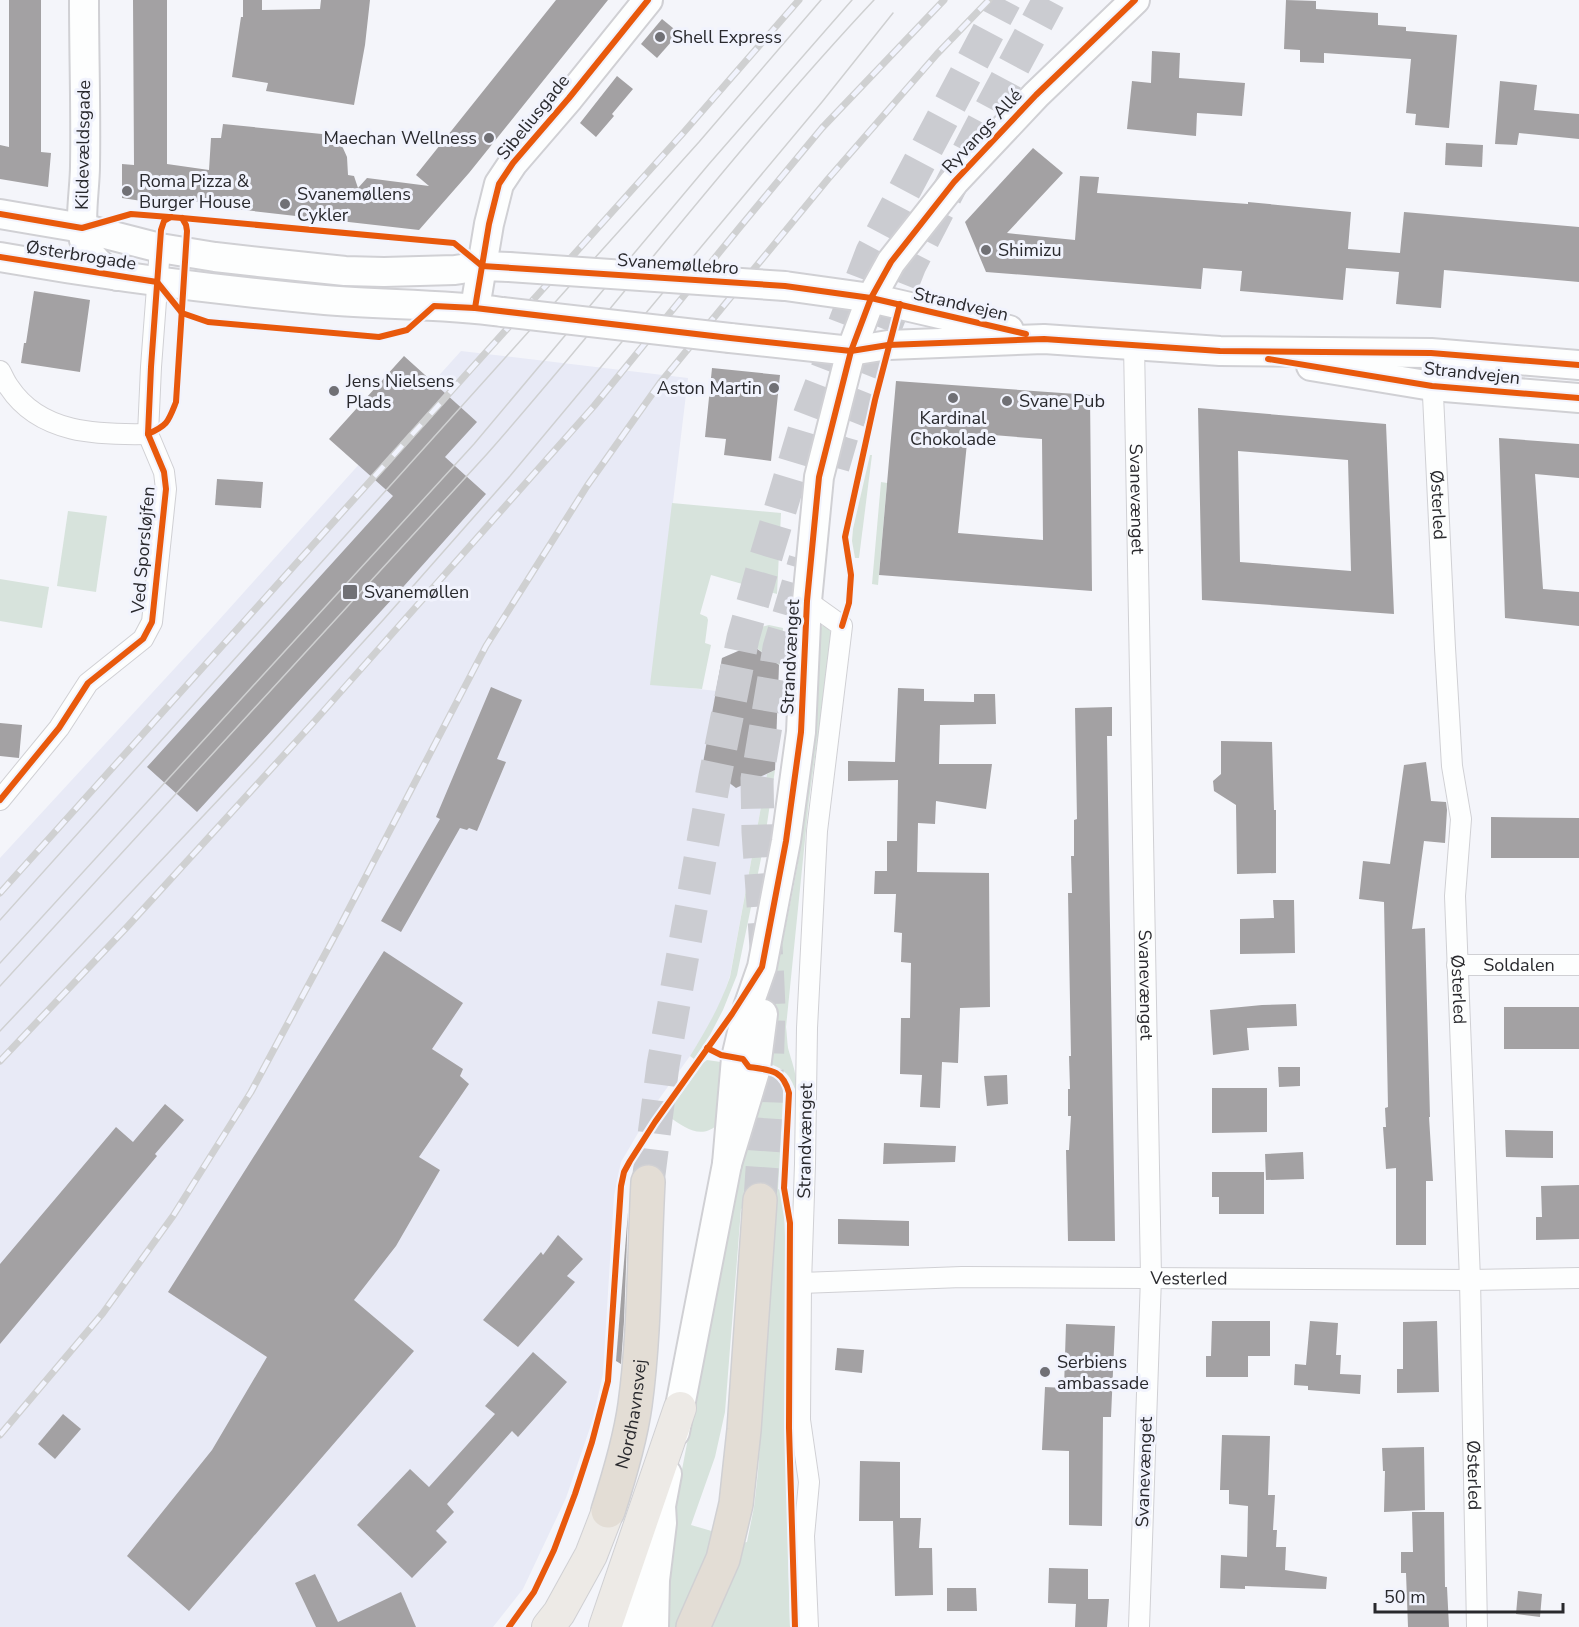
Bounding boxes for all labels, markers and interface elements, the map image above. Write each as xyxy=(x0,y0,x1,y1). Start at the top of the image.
place label: Shell Express xyxy=(672,25,782,49)
marker: Shell Express xyxy=(653,30,667,44)
street label: Sibeliusgade xyxy=(491,69,575,165)
street label: Kildevældsgade xyxy=(70,80,96,210)
street label: Ryvangs Allé xyxy=(937,83,1027,179)
place label: Maechan Wellness xyxy=(323,126,477,150)
marker: Maechan Wellness xyxy=(482,131,496,145)
place label: Roma Pizza & Burger House xyxy=(139,169,251,214)
place label: Svanemøllens Cykler xyxy=(297,182,411,227)
marker: Roma Pizza & Burger House xyxy=(120,184,134,198)
marker: Svanemøllens Cykler xyxy=(278,197,292,211)
street label: Østerbrogade xyxy=(24,234,138,276)
place label: Shimizu xyxy=(998,238,1062,262)
marker: Shimizu xyxy=(979,243,993,257)
street label: Svanemøllebro xyxy=(616,248,740,280)
street label: Strandvejen xyxy=(911,281,1011,327)
street label: Strandvejen xyxy=(1423,356,1521,390)
place label: Jens Nielsens Plads xyxy=(345,369,454,414)
place label: Aston Martin xyxy=(657,376,762,400)
marker: Aston Martin xyxy=(767,381,781,395)
marker: Jens Nielsens Plads xyxy=(327,384,341,398)
place label: Svane Pub xyxy=(1019,389,1105,413)
marker: Kardinal Chokolade xyxy=(946,391,960,405)
marker: Svane Pub xyxy=(1000,394,1014,408)
place label: Kardinal Chokolade xyxy=(910,406,996,451)
street label: Svanevænget xyxy=(1124,443,1150,555)
street label: Østerled xyxy=(1425,469,1452,540)
street label: Ved Sporsløjfen xyxy=(125,485,161,616)
place label: Svanemøllen xyxy=(364,580,469,604)
marker: Svanemøllen xyxy=(341,583,359,601)
street label: Strandvænget xyxy=(775,598,805,715)
street label: Svanevænget xyxy=(1133,929,1159,1041)
street label: Soldalen xyxy=(1483,953,1555,977)
street label: Østerled xyxy=(1445,954,1472,1025)
street label: Strandvænget xyxy=(792,1083,818,1199)
street label: Vesterled xyxy=(1149,1266,1228,1291)
place label: Serbiens ambassade xyxy=(1057,1350,1149,1395)
street label: Nordhavnsvej xyxy=(610,1358,652,1472)
marker: Serbiens ambassade xyxy=(1038,1365,1052,1379)
street label: Svanevænget xyxy=(1130,1416,1158,1528)
street label: Østerled xyxy=(1461,1440,1487,1510)
scale bar xyxy=(1375,1576,1562,1614)
text: 50 m xyxy=(1384,1585,1426,1609)

